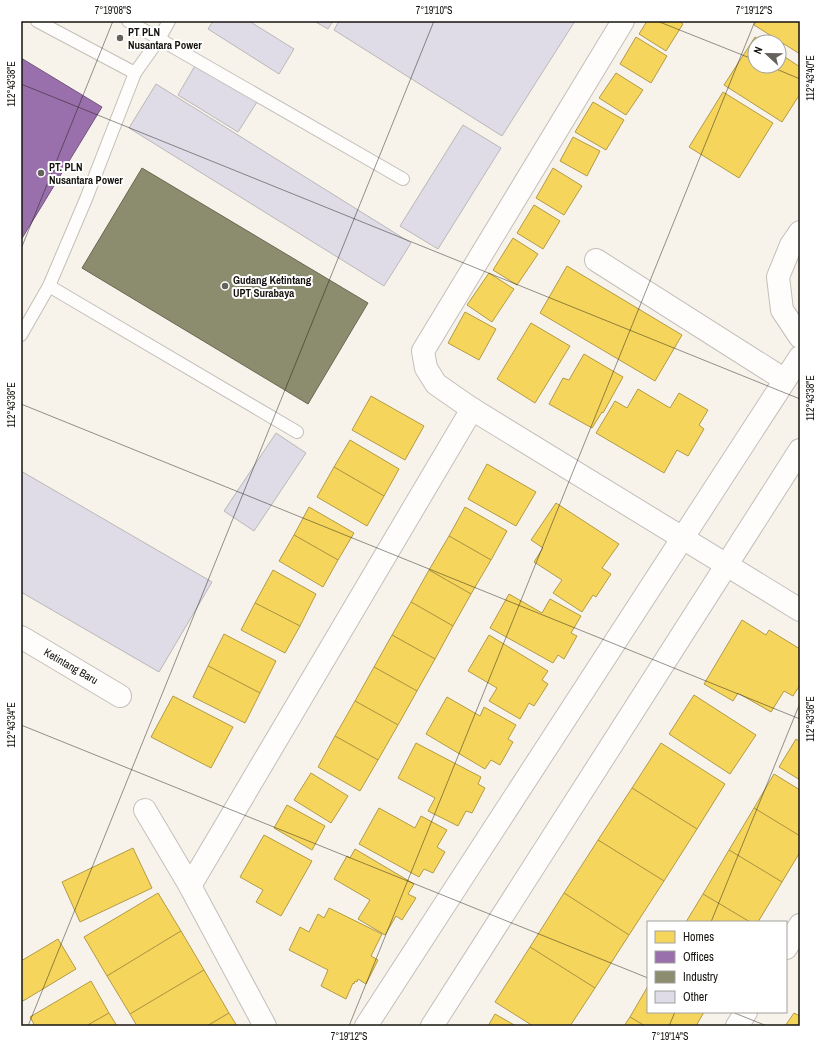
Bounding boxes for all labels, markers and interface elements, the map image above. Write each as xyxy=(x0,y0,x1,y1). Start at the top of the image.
text: 7°19'08"S xyxy=(95,4,132,17)
text: 7°19'10"S xyxy=(416,4,453,17)
text: 7°19'12"S xyxy=(736,4,773,17)
place label: PT PLN Nusantara Power xyxy=(128,25,202,52)
marker: PT PLN Nusantara Power xyxy=(115,33,125,43)
north arrow xyxy=(747,34,787,74)
text: N xyxy=(750,45,765,56)
text: 112°43'40"E xyxy=(804,55,817,101)
text: 112°43'38"E xyxy=(5,61,18,107)
place label: PT. PLN Nusantara Power xyxy=(49,160,123,187)
marker: PT. PLN Nusantara Power xyxy=(36,168,46,178)
place label: Gudang Ketintang UPT Surabaya xyxy=(233,273,312,300)
marker: Gudang Ketintang UPT Surabaya xyxy=(220,281,230,291)
text: 112°43'38"E xyxy=(804,375,817,421)
text: 112°43'36"E xyxy=(5,382,18,428)
street label: Ketintang Baru xyxy=(41,645,101,687)
text: 112°43'36"E xyxy=(804,696,817,742)
text: 112°43'34"E xyxy=(5,702,18,748)
legend xyxy=(647,921,787,1013)
text: Homes xyxy=(683,929,714,945)
text: Offices xyxy=(683,949,714,965)
text: Industry xyxy=(683,969,718,985)
text: Other xyxy=(683,989,708,1005)
text: 7°19'12"S xyxy=(331,1030,368,1043)
text: 7°19'14"S xyxy=(652,1030,689,1043)

